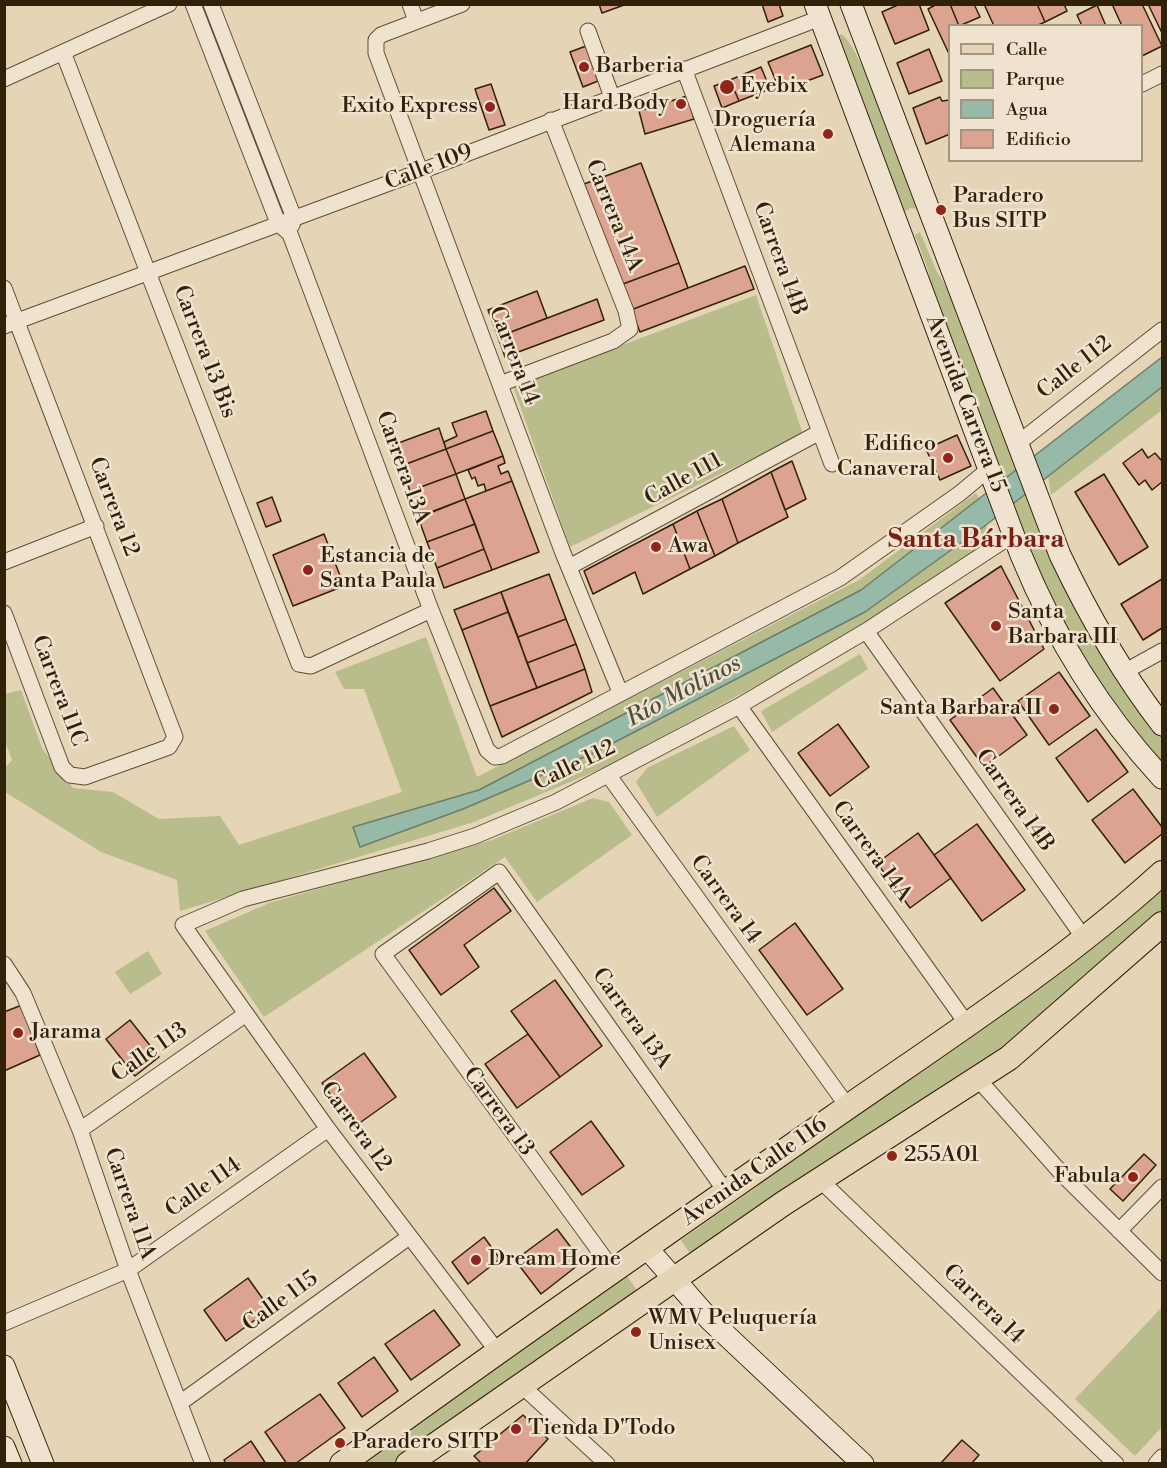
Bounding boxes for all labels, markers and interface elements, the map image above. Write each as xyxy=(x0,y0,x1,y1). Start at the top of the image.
legend xyxy=(948,24,1143,162)
text: Calle xyxy=(1006,38,1047,61)
place label: Barberia xyxy=(596,54,684,80)
marker: Barberia xyxy=(577,60,591,74)
text: Parque xyxy=(1006,68,1065,91)
place label: Eyebix xyxy=(740,74,808,100)
marker: Eyebix xyxy=(718,78,736,96)
place label: Hard Body xyxy=(563,91,669,117)
place label: Exito Express xyxy=(341,94,478,120)
marker: Hard Body xyxy=(674,97,688,111)
text: Agua xyxy=(1006,98,1048,121)
marker: Exito Express xyxy=(483,100,497,114)
place label: Droguería Alemana xyxy=(714,108,816,160)
marker: Droguería Alemana xyxy=(821,127,835,141)
text: Edificio xyxy=(1006,128,1071,151)
street label: Calle 109 xyxy=(382,139,476,197)
street label: Carrera 14A xyxy=(579,156,647,276)
place label: Paradero Bus SITP xyxy=(953,184,1047,236)
street label: Carrera 14B xyxy=(746,199,812,319)
marker: Paradero Bus SITP xyxy=(934,203,948,217)
street label: Carrera 13 Bis xyxy=(167,282,241,422)
street label: Carrera 14 xyxy=(482,303,544,409)
street label: Avenida Carrera 15 xyxy=(919,312,1011,496)
street label: Calle 112 xyxy=(1032,331,1118,405)
street label: Carrera 13A xyxy=(369,408,435,528)
place label: Edifico Canaveral xyxy=(837,432,936,484)
street label: Calle 111 xyxy=(641,448,727,512)
marker: Edifico Canaveral xyxy=(941,451,955,465)
street label: Carrera 12 xyxy=(82,454,144,560)
district label: Santa Bárbara xyxy=(888,525,1064,557)
place label: Awa xyxy=(668,534,709,560)
marker: Awa xyxy=(649,540,663,554)
place label: Estancia de Santa Paula xyxy=(320,544,436,596)
marker: Estancia de Santa Paula xyxy=(301,563,315,577)
place label: Santa Barbara III xyxy=(1008,600,1118,652)
marker: Santa Barbara III xyxy=(989,619,1003,633)
street label: Carrera 11C xyxy=(25,632,91,750)
water label: Río Molinos xyxy=(622,650,746,734)
place label: Santa Barbara II xyxy=(880,696,1042,722)
marker: Santa Barbara II xyxy=(1047,702,1061,716)
street label: Calle 112 xyxy=(530,735,620,797)
street label: Carrera 14B xyxy=(969,745,1059,857)
street label: Carrera 14A xyxy=(825,796,917,908)
street label: Carrera 14 xyxy=(684,850,766,950)
street label: Carrera 13A xyxy=(586,963,676,1075)
street label: Calle 113 xyxy=(107,1017,193,1089)
place label: Jarama xyxy=(30,1020,101,1046)
marker: Jarama xyxy=(11,1026,25,1040)
street label: Carrera 13 xyxy=(457,1062,539,1162)
street label: Carrera 12 xyxy=(314,1077,396,1177)
street label: Avenida Calle 116 xyxy=(677,1112,833,1232)
place label: 255A01 xyxy=(904,1143,979,1169)
street label: Carrera 11A xyxy=(98,1145,160,1263)
marker: 255A01 xyxy=(885,1149,899,1163)
street label: Calle 114 xyxy=(161,1152,247,1224)
place label: Fabula xyxy=(1054,1164,1121,1190)
marker: Fabula xyxy=(1126,1170,1140,1184)
place label: Dream Home xyxy=(488,1247,621,1273)
marker: Dream Home xyxy=(469,1253,483,1267)
street label: Carrera 14 xyxy=(937,1260,1029,1350)
street label: Calle 115 xyxy=(238,1266,324,1338)
place label: WMV Peluquería Unisex xyxy=(648,1306,817,1358)
marker: WMV Peluquería Unisex xyxy=(629,1325,643,1339)
place label: Tienda D'Todo xyxy=(528,1416,676,1442)
marker: Tienda D'Todo xyxy=(509,1422,523,1436)
place label: Paradero SITP xyxy=(352,1430,499,1456)
marker: Paradero SITP xyxy=(333,1436,347,1450)

